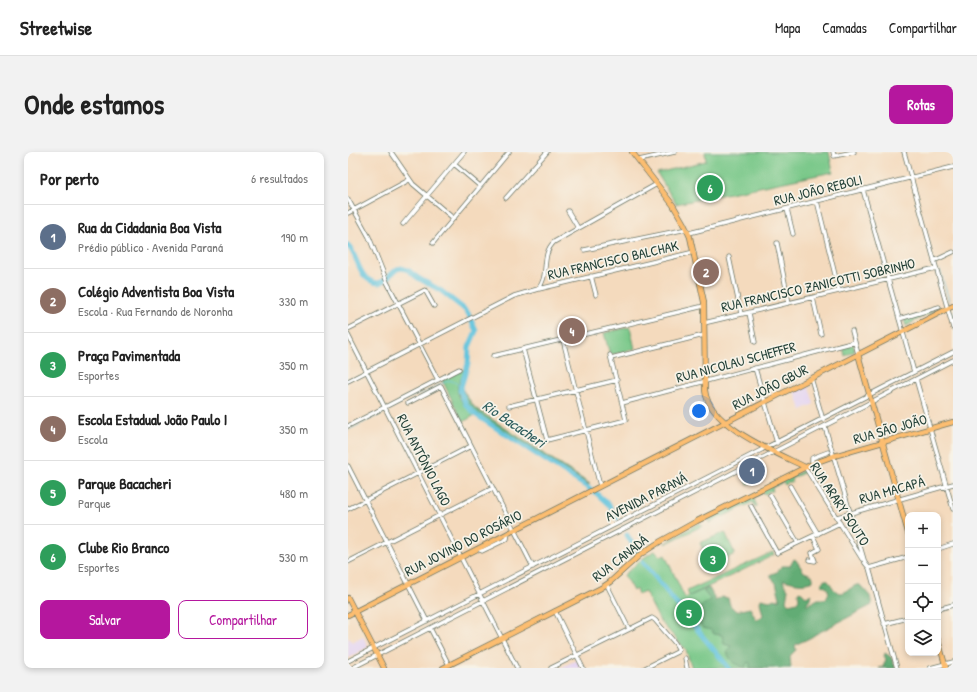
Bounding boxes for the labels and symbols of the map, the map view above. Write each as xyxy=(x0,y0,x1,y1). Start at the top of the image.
street label: RUA JOÃO REBOLI xyxy=(772,169,864,210)
pin: 6 xyxy=(697,173,723,203)
street label: RUA FRANCISCO BALCHAK xyxy=(546,235,681,284)
street label: RUA FRANCISCO ZANICOTTI SOBRINHO xyxy=(719,253,917,316)
pin: 2 xyxy=(693,257,719,287)
pin: 4 xyxy=(559,316,585,346)
street label: RUA NICOLAU SCHEFFER xyxy=(674,336,798,387)
street label: RUA JOÃO GBUR xyxy=(729,359,811,414)
water label: Rio Bacacheri xyxy=(479,395,551,453)
your location xyxy=(689,401,709,421)
street label: RUA SÃO JOÃO xyxy=(851,409,929,448)
street label: RUA ANTÔNIO LAGO xyxy=(393,410,456,509)
pin: 1 xyxy=(739,456,765,486)
street label: RUA ARARY SOUTO xyxy=(806,458,875,549)
street label: AVENIDA PARANÁ xyxy=(602,468,690,525)
street label: RUA MACAPÁ xyxy=(857,471,927,508)
street label: RUA JOVINO DO ROSÁRIO xyxy=(401,505,525,580)
street label: RUA CANADÁ xyxy=(588,530,652,586)
pin: 3 xyxy=(700,544,726,574)
pin: 5 xyxy=(676,598,702,628)

